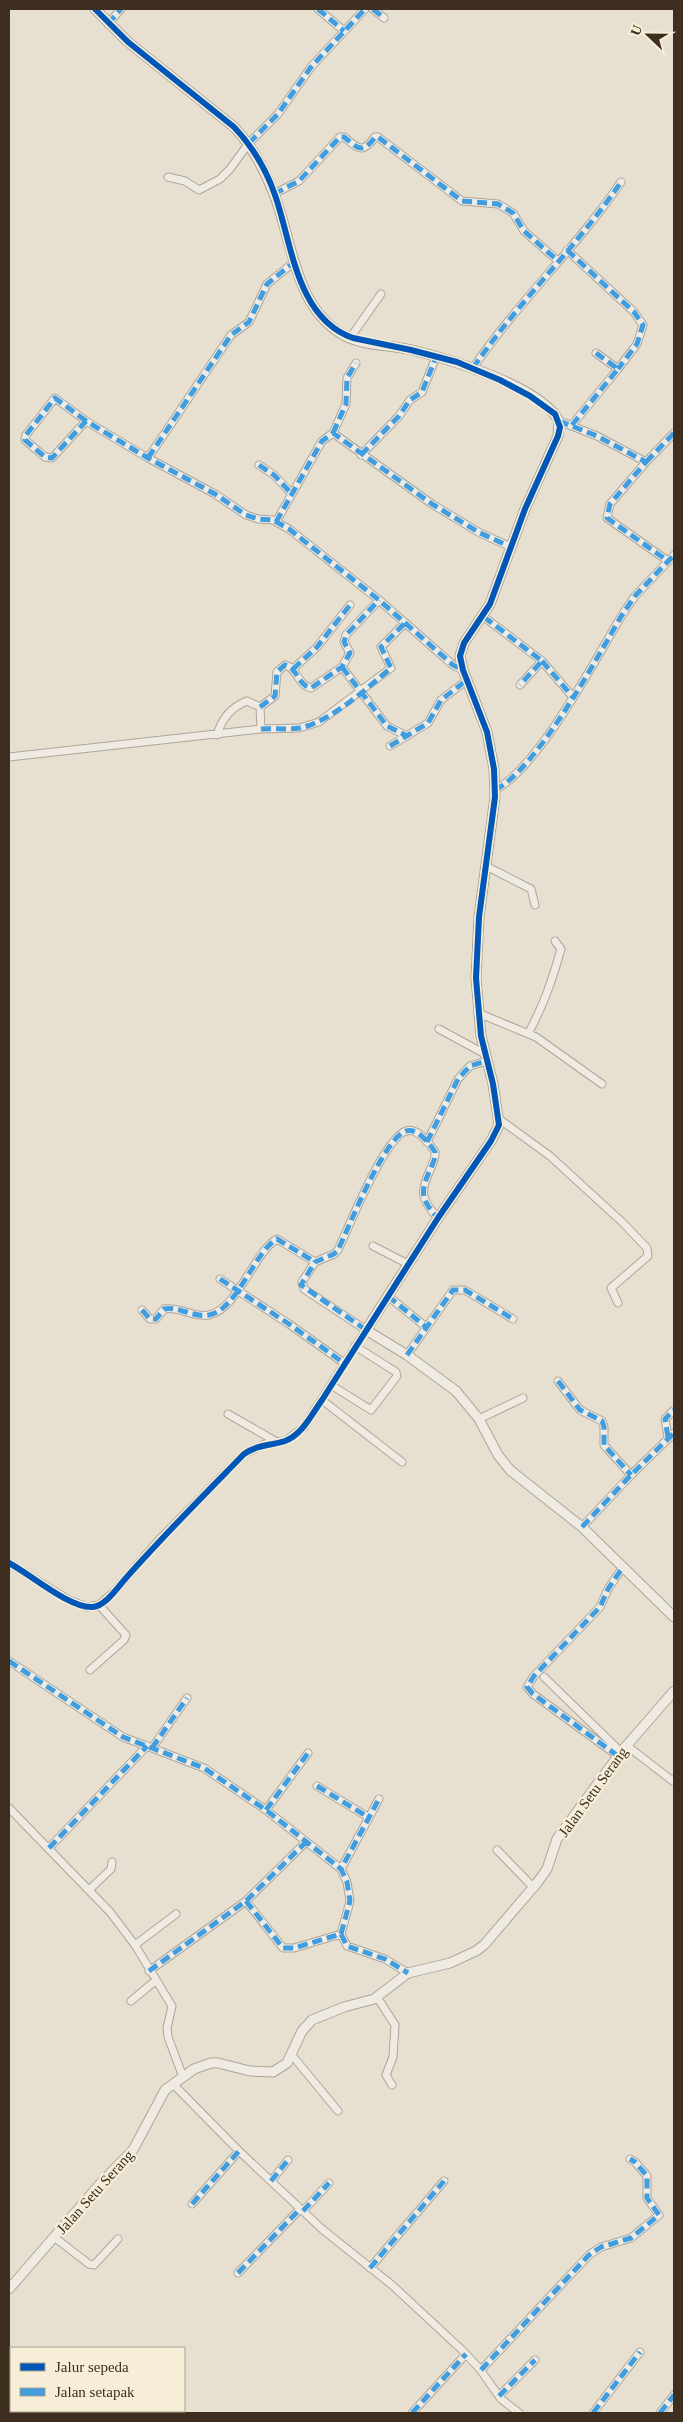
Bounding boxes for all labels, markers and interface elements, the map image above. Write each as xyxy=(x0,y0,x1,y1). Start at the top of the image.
north arrow xyxy=(623,10,673,60)
text: U xyxy=(628,23,645,38)
street label: Jalan Setu Serang xyxy=(555,1744,631,1840)
street label: Jalan Setu Serang xyxy=(53,2147,137,2237)
legend xyxy=(10,2347,185,2412)
text: Jalur sepeda xyxy=(55,2359,129,2375)
text: Jalan setapak xyxy=(55,2384,135,2400)

